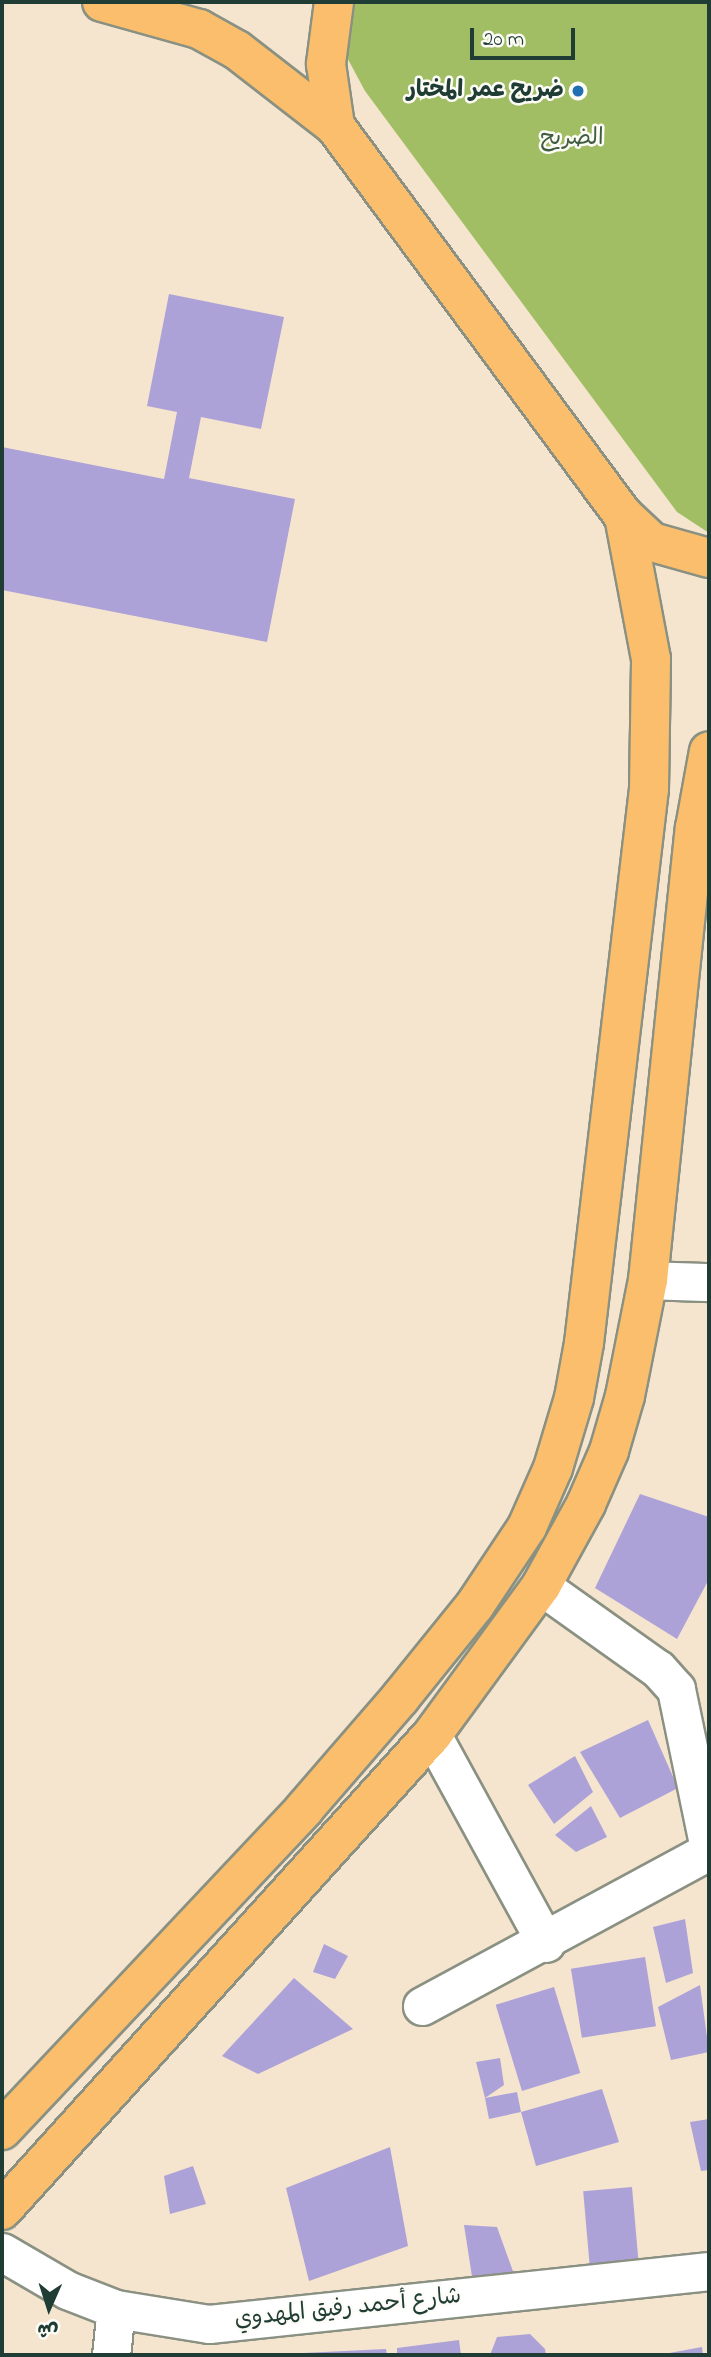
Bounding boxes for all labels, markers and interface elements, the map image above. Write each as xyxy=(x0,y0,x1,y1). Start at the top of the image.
scale bar xyxy=(473,14,578,58)
text: 20 m xyxy=(483,25,524,55)
place label: ضريح عمر المختار xyxy=(407,77,564,105)
marker: ضريح عمر المختار xyxy=(570,83,586,99)
park label: الضريح xyxy=(540,125,604,153)
north arrow xyxy=(14,2273,84,2343)
street label: شارع أحمد رفيق المهدوي xyxy=(233,2283,463,2335)
text: ش xyxy=(37,2315,59,2343)

